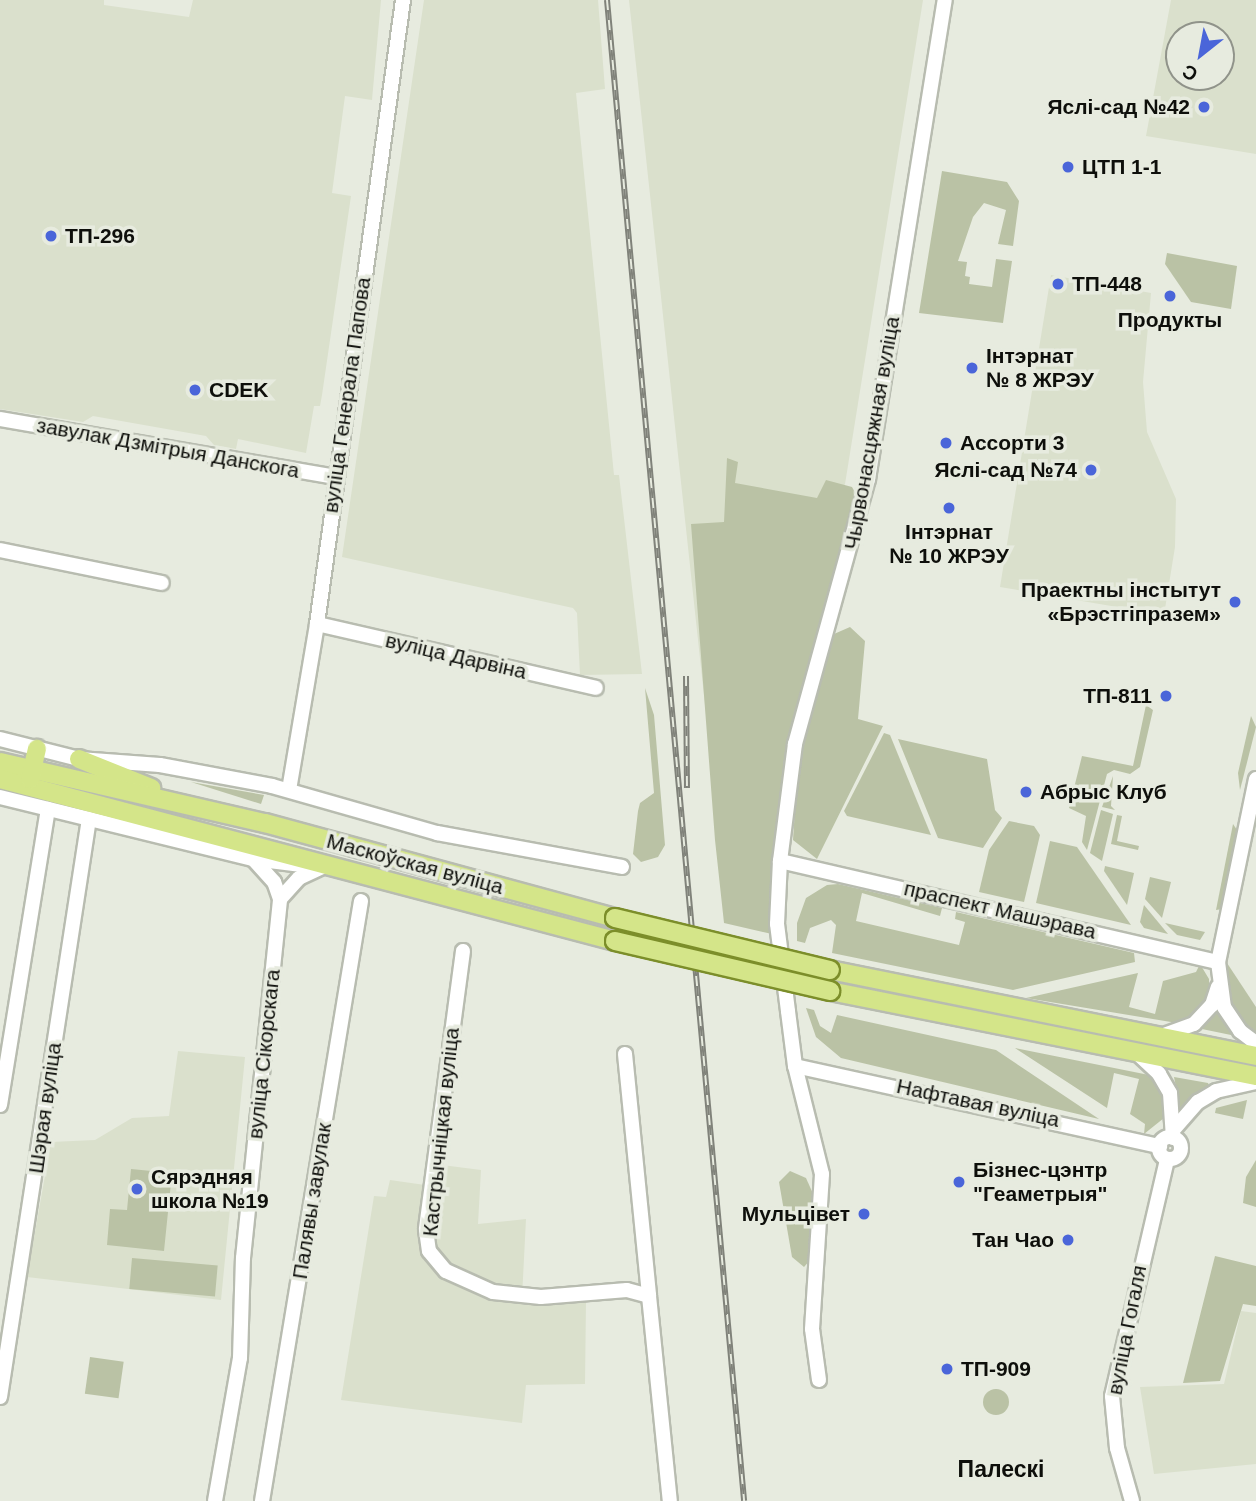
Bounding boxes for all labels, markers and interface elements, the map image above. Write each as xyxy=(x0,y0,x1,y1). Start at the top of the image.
north arrow xyxy=(1165,21,1235,91)
text: С xyxy=(1179,60,1201,85)
place label: Яслі-сад №42 xyxy=(1048,94,1190,120)
marker: Яслі-сад №42 xyxy=(1196,99,1212,115)
place label: ЦТП 1-1 xyxy=(1082,154,1161,180)
marker: ЦТП 1-1 xyxy=(1060,159,1076,175)
place label: ТП-296 xyxy=(65,223,135,249)
marker: ТП-296 xyxy=(43,228,59,244)
place label: ТП-448 xyxy=(1072,271,1142,297)
street label: вуліца Генерала Папова xyxy=(318,276,376,514)
marker: ТП-448 xyxy=(1050,276,1066,292)
marker: Продукты xyxy=(1162,288,1178,304)
place label: Продукты xyxy=(1118,307,1222,333)
street label: Чырвонасцяжная вуліца xyxy=(839,314,905,552)
place label: Інтэрнат № 8 ЖРЭУ xyxy=(986,343,1094,393)
marker: Інтэрнат № 8 ЖРЭУ xyxy=(964,360,980,376)
place label: CDEK xyxy=(209,377,269,403)
marker: CDEK xyxy=(187,382,203,398)
street label: завулак Дзмітрыя Данскога xyxy=(35,412,301,484)
place label: Ассорти 3 xyxy=(960,430,1064,456)
marker: Ассорти 3 xyxy=(938,435,954,451)
place label: Яслі-сад №74 xyxy=(935,457,1077,483)
marker: Яслі-сад №74 xyxy=(1083,462,1099,478)
marker: Інтэрнат № 10 ЖРЭУ xyxy=(941,500,957,516)
place label: Інтэрнат № 10 ЖРЭУ xyxy=(889,519,1009,569)
place label: Праектны інстытут «Брэстгіпразем» xyxy=(1021,577,1221,627)
marker: Праектны інстытут «Брэстгіпразем» xyxy=(1227,594,1243,610)
street label: вуліца Дарвіна xyxy=(383,628,529,684)
place label: ТП-811 xyxy=(1083,683,1152,709)
marker: ТП-811 xyxy=(1158,688,1174,704)
place label: Абрыс Клуб xyxy=(1040,779,1167,805)
marker: Абрыс Клуб xyxy=(1018,784,1034,800)
street label: Маскоўская вуліца xyxy=(324,828,506,900)
street label: праспект Машэрава xyxy=(902,876,1098,944)
street label: вуліца Сікорскага xyxy=(243,968,285,1140)
street label: Кастрычніцкая вуліца xyxy=(417,1026,465,1238)
street label: Шэрая вуліца xyxy=(23,1041,67,1175)
street label: Нафтавая вуліца xyxy=(894,1073,1062,1133)
street label: Палявы завулак xyxy=(287,1121,337,1281)
place label: Бізнес-цэнтр "Геаметрыя" xyxy=(973,1157,1107,1207)
place label: Сярэдняя школа №19 xyxy=(151,1164,269,1214)
marker: Бізнес-цэнтр "Геаметрыя" xyxy=(951,1174,967,1190)
marker: Сярэдняя школа №19 xyxy=(129,1181,145,1197)
place label: Мульцівет xyxy=(742,1201,850,1227)
marker: Мульцівет xyxy=(856,1206,872,1222)
place label: Тан Чао xyxy=(972,1227,1054,1253)
marker: Тан Чао xyxy=(1060,1232,1076,1248)
street label: вуліца Гогаля xyxy=(1102,1263,1152,1397)
place label: ТП-909 xyxy=(961,1356,1031,1382)
marker: ТП-909 xyxy=(939,1361,955,1377)
district label: Палескі xyxy=(958,1455,1044,1483)

